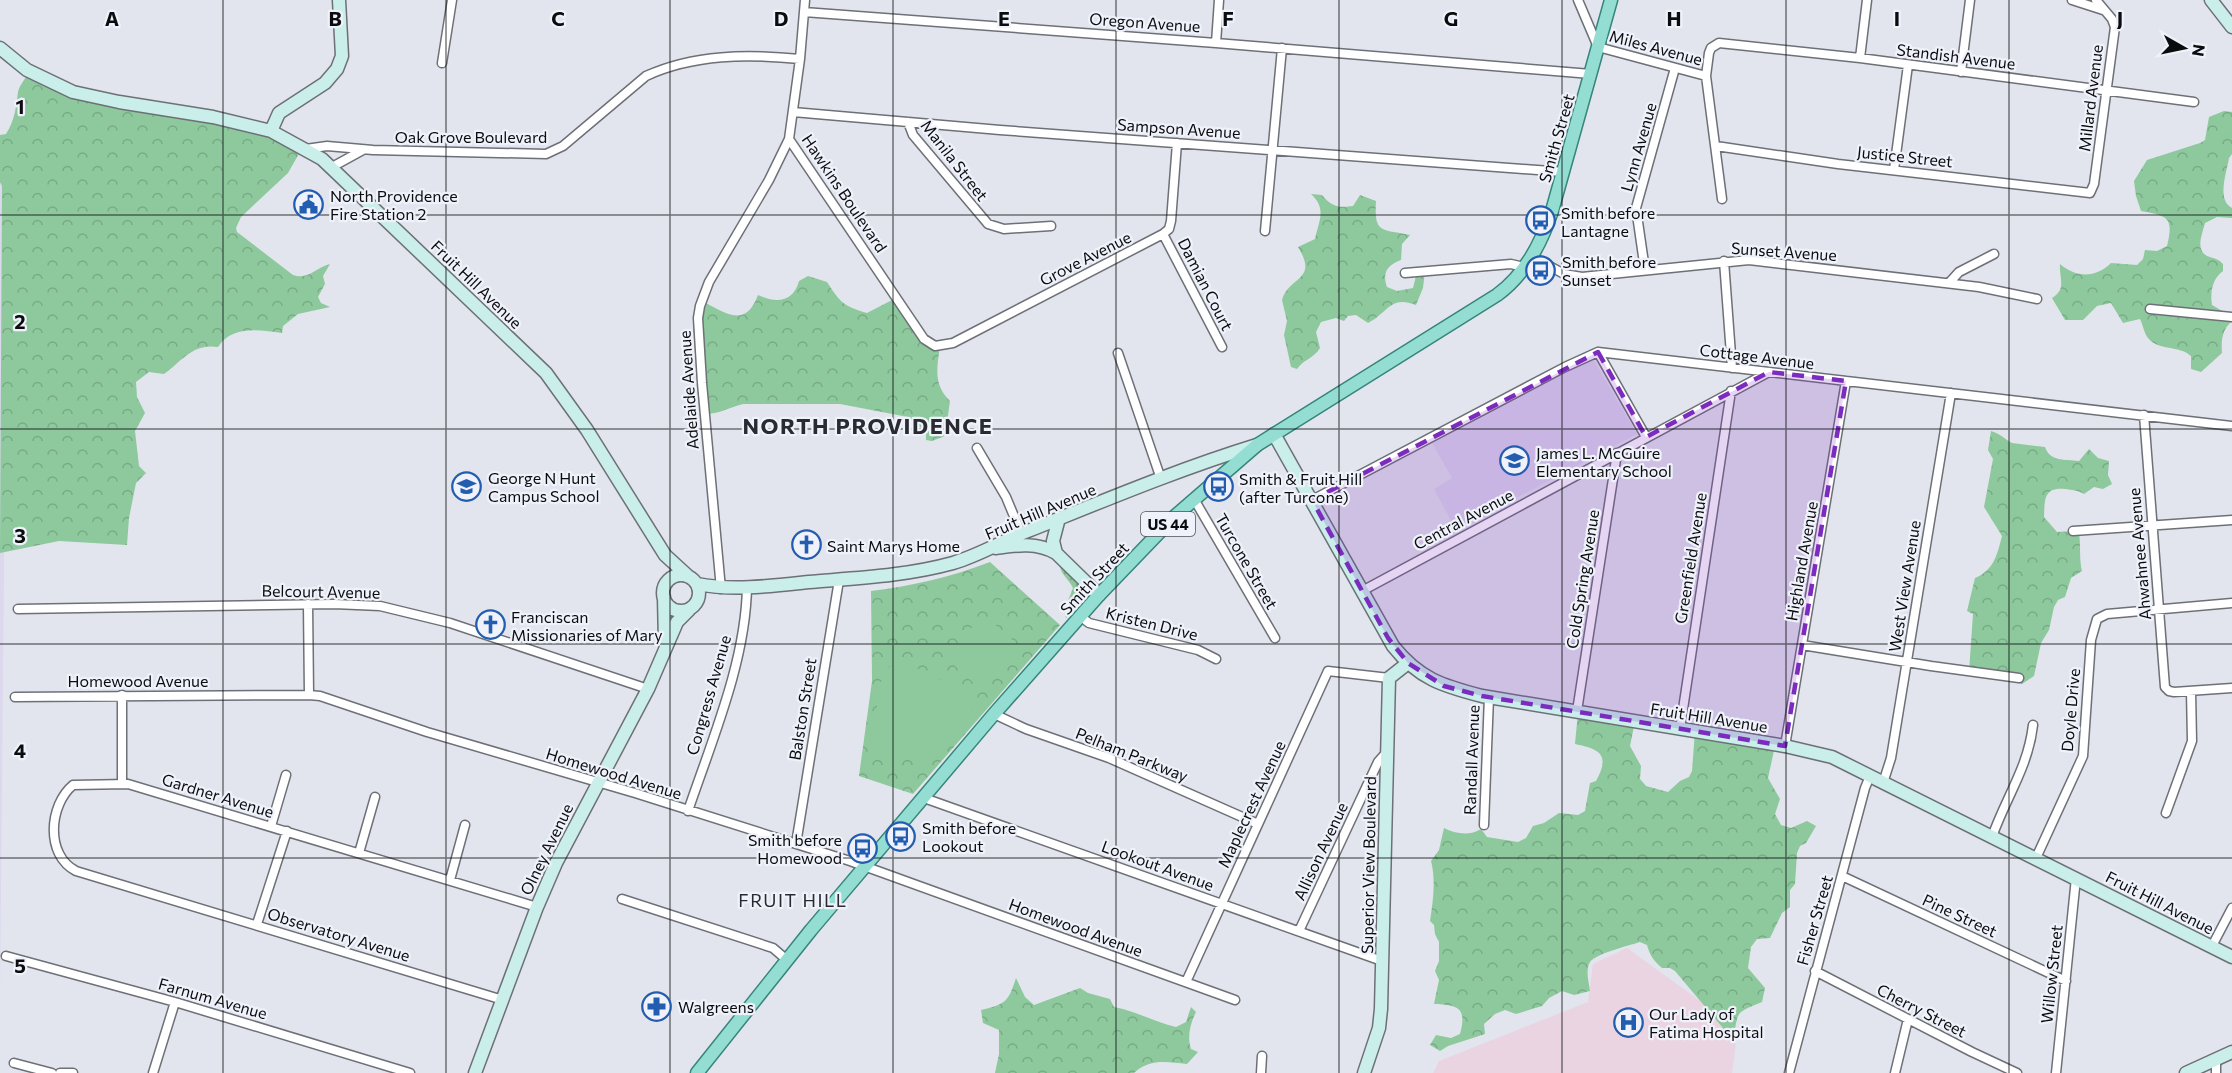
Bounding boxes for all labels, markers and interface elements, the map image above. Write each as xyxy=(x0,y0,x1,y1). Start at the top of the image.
text: A xyxy=(105,6,119,30)
text: B xyxy=(328,6,342,30)
text: C xyxy=(551,6,565,30)
text: D xyxy=(774,6,788,30)
text: E xyxy=(998,6,1010,30)
text: F xyxy=(1222,6,1234,30)
text: G xyxy=(1444,6,1458,30)
text: H xyxy=(1667,6,1682,30)
text: I xyxy=(1894,6,1900,30)
text: J xyxy=(2117,6,2123,30)
street label: Oregon Avenue xyxy=(1089,9,1201,35)
north arrow xyxy=(2154,18,2214,78)
street label: Miles Avenue xyxy=(1607,25,1705,69)
street label: Standish Avenue xyxy=(1896,39,2016,73)
street label: Millard Avenue xyxy=(2074,43,2106,153)
text: N xyxy=(2189,43,2210,58)
street label: Smith Street xyxy=(1534,91,1578,185)
text: 1 xyxy=(15,94,25,118)
street label: Lynn Avenue xyxy=(1616,100,1660,194)
street label: Sampson Avenue xyxy=(1117,114,1241,142)
street label: Manila Street xyxy=(917,116,993,205)
street label: Oak Grove Boulevard xyxy=(395,127,547,146)
street label: Hawkins Boulevard xyxy=(798,130,892,256)
street label: Justice Street xyxy=(1856,142,1954,171)
place label: North Providence Fire Station 2 xyxy=(330,186,458,223)
public building icon: North Providence Fire Station 2 xyxy=(293,188,325,220)
place label: Smith before Lantagne xyxy=(1561,203,1655,240)
bus stop icon: Smith before Lantagne xyxy=(1524,205,1556,237)
street label: Grove Avenue xyxy=(1036,227,1134,289)
street label: Damian Court xyxy=(1175,235,1238,334)
street label: Fruit Hill Avenue xyxy=(428,236,526,332)
street label: Sunset Avenue xyxy=(1730,238,1838,264)
place label: Smith before Sunset xyxy=(1562,252,1656,289)
bus stop icon: Smith before Sunset xyxy=(1525,254,1557,286)
text: 2 xyxy=(14,309,26,333)
street label: Adelaide Avenue xyxy=(674,330,702,450)
street label: Cottage Avenue xyxy=(1699,340,1815,372)
district label: NORTH PROVIDENCE xyxy=(743,412,993,439)
place label: James L. McGuire Elementary School xyxy=(1536,443,1672,480)
school or university icon: James L. McGuire Elementary School xyxy=(1499,445,1531,477)
place label: George N Hunt Campus School xyxy=(488,468,600,505)
place label: Smith & Fruit Hill (after Turcone) xyxy=(1239,469,1362,506)
school or university icon: George N Hunt Campus School xyxy=(451,470,483,502)
bus stop icon: Smith & Fruit Hill (after Turcone) xyxy=(1202,471,1234,503)
street label: Fruit Hill Avenue xyxy=(982,479,1098,543)
street label: Central Avenue xyxy=(1410,485,1516,553)
street label: Ahwahnee Avenue xyxy=(2124,487,2154,621)
street label: Greenfield Avenue xyxy=(1670,491,1710,625)
street label: Highland Avenue xyxy=(1781,500,1821,622)
street label: Cold Spring Avenue xyxy=(1562,508,1602,650)
street label: Turcone Street xyxy=(1212,510,1282,613)
road number: US 44 xyxy=(1141,512,1195,536)
street label: West View Avenue xyxy=(1884,519,1924,653)
text: 3 xyxy=(14,523,26,547)
church icon: Saint Marys Home xyxy=(790,529,822,561)
place label: Saint Marys Home xyxy=(827,536,960,555)
street label: Smith Street xyxy=(1056,538,1132,618)
street label: Belcourt Avenue xyxy=(262,580,380,602)
street label: Kristen Drive xyxy=(1104,602,1200,644)
place label: Franciscan Missionaries of Mary xyxy=(511,607,663,644)
church icon: Franciscan Missionaries of Mary xyxy=(474,609,506,641)
street label: Congress Avenue xyxy=(682,633,734,757)
street label: Balston Street xyxy=(785,656,820,762)
street label: Doyle Drive xyxy=(2057,668,2083,752)
street label: Homewood Avenue xyxy=(67,671,209,690)
street label: Fruit Hill Avenue xyxy=(1649,698,1769,736)
street label: Randall Avenue xyxy=(1460,705,1482,815)
street label: Pelham Parkway xyxy=(1073,723,1191,785)
street label: Maplecrest Avenue xyxy=(1213,737,1289,871)
text: 4 xyxy=(14,738,26,762)
street label: Homewood Avenue xyxy=(544,743,684,803)
street label: Gardner Avenue xyxy=(160,769,276,821)
street label: Superior View Boulevard xyxy=(1357,776,1379,954)
street label: Allison Avenue xyxy=(1289,799,1351,903)
street label: Olney Avenue xyxy=(516,800,576,898)
place label: Smith before Lookout xyxy=(922,818,1016,855)
bus stop icon: Smith before Lookout xyxy=(885,820,917,852)
place label: Smith before Homewood xyxy=(748,830,842,867)
bus stop icon: Smith before Homewood xyxy=(847,832,879,864)
street label: Lookout Avenue xyxy=(1099,836,1217,894)
street label: Fruit Hill Avenue xyxy=(2103,867,2217,937)
street label: Fisher Street xyxy=(1792,872,1836,967)
district label: FRUIT HILL xyxy=(738,889,848,911)
street label: Pine Street xyxy=(1920,889,2001,941)
street label: Homewood Avenue xyxy=(1006,894,1146,960)
street label: Observatory Avenue xyxy=(265,903,413,965)
street label: Willow Street xyxy=(2036,923,2066,1024)
text: 5 xyxy=(14,953,26,977)
street label: Farnum Avenue xyxy=(157,973,269,1023)
street label: Cherry Street xyxy=(1874,979,1970,1041)
pharmacy icon: Walgreens xyxy=(641,990,673,1022)
place label: Walgreens xyxy=(678,997,754,1016)
place label: Our Lady of Fatima Hospital xyxy=(1649,1004,1764,1041)
hospital icon: Our Lady of Fatima Hospital xyxy=(1612,1006,1644,1038)

